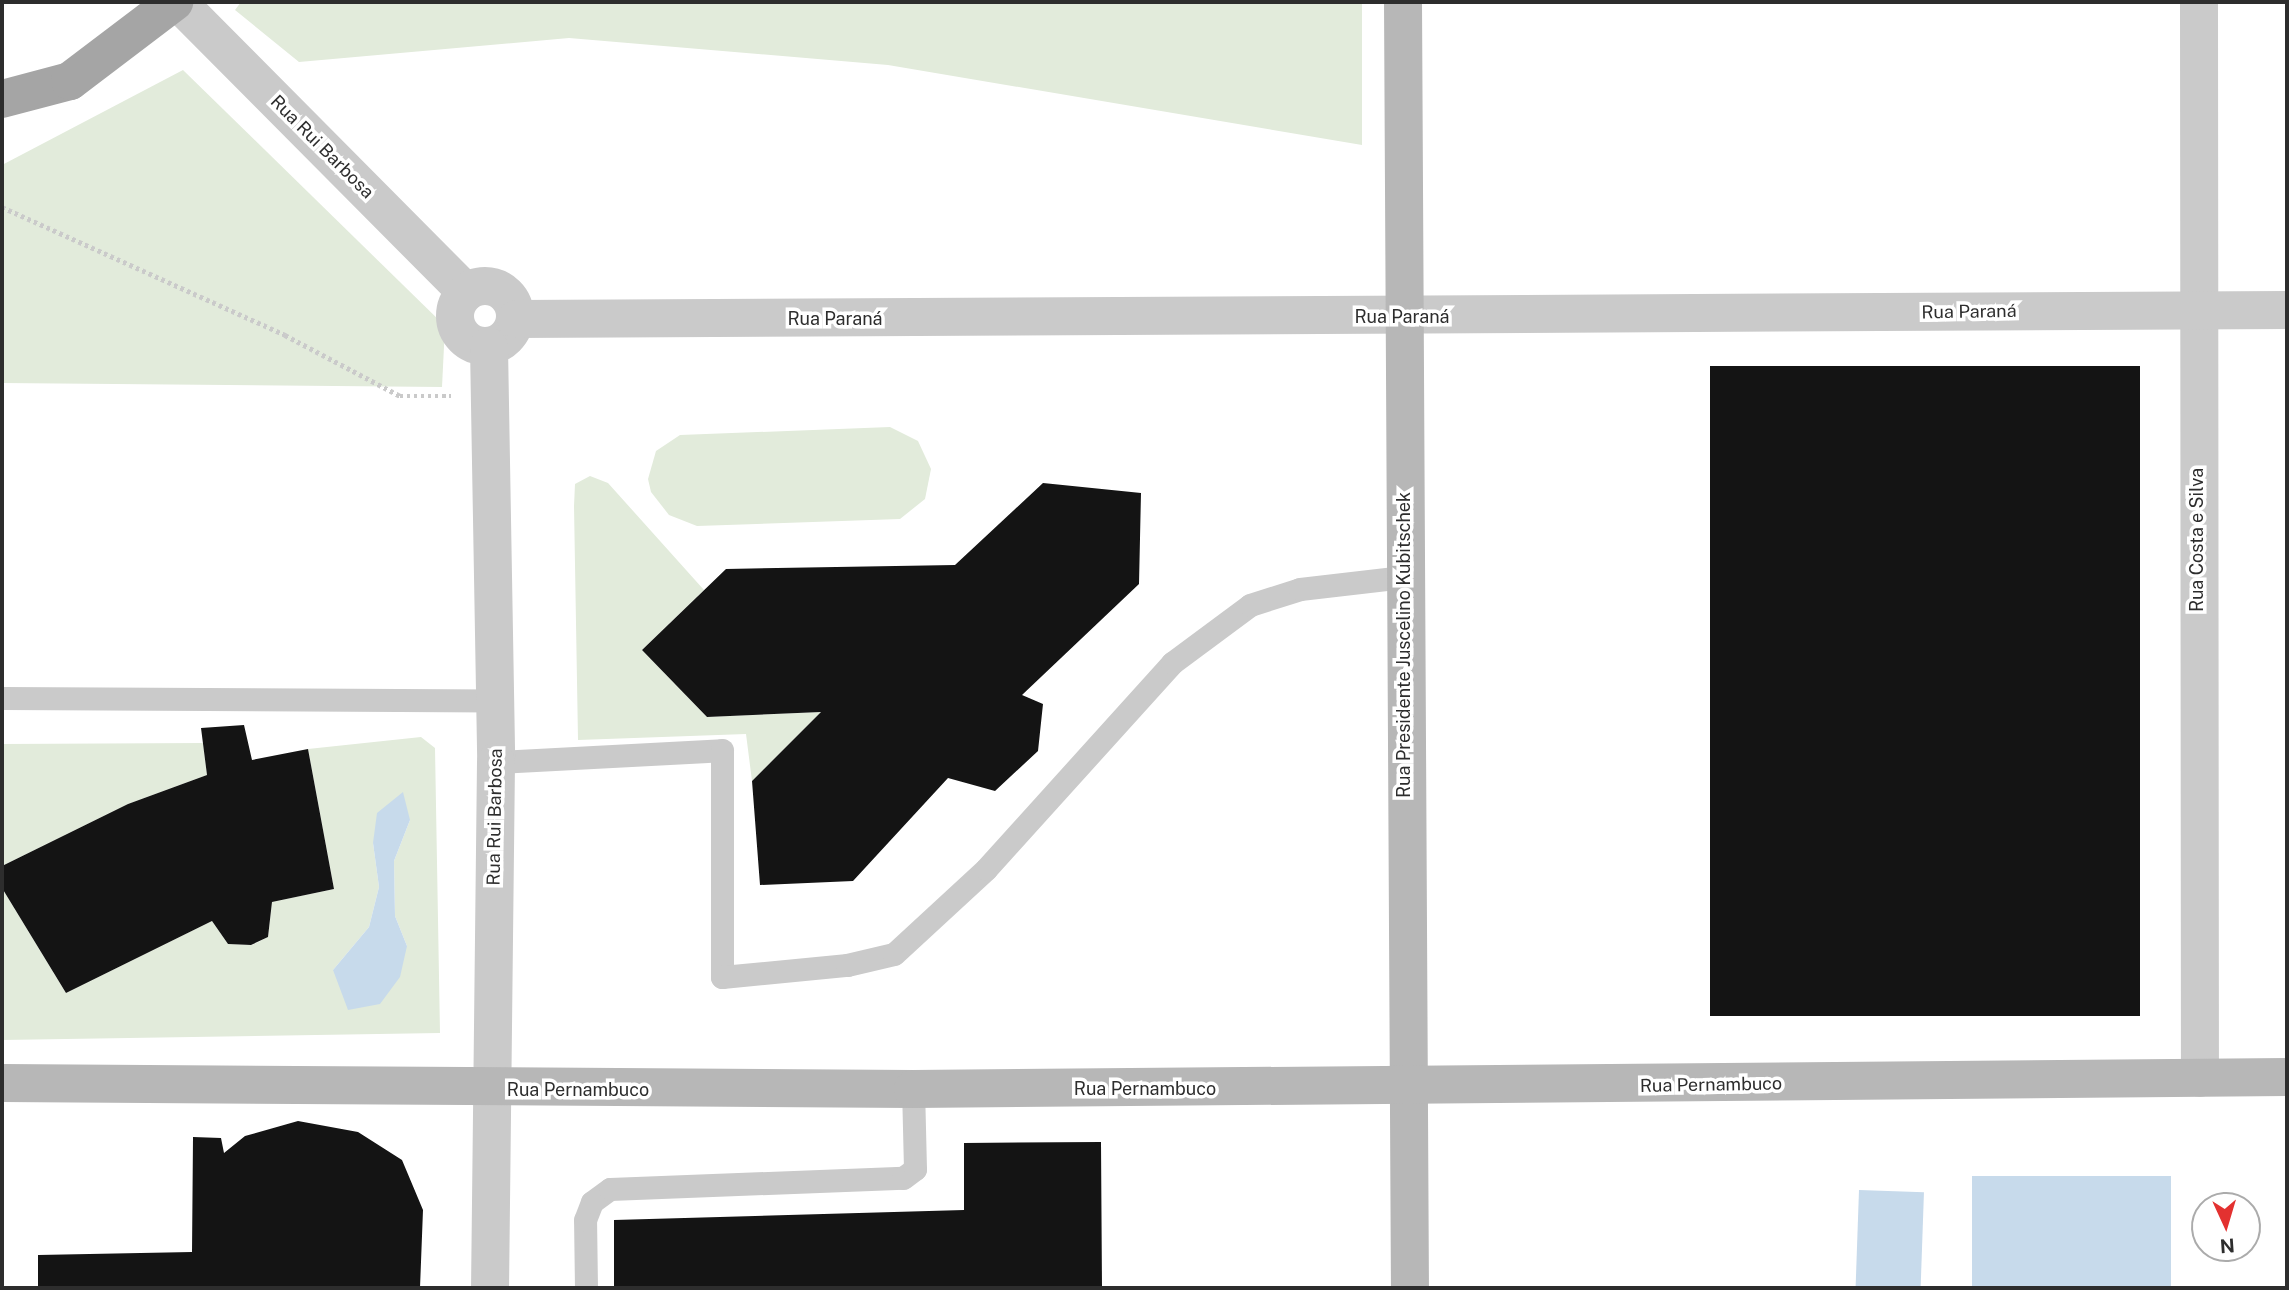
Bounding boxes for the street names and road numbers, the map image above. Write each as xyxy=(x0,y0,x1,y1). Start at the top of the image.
street label: Rua Rui Barbosa xyxy=(266,91,378,203)
street label: Rua Paraná xyxy=(1921,300,2017,324)
street label: Rua Paraná xyxy=(1354,306,1450,328)
street label: Rua Paraná xyxy=(787,308,883,330)
street label: Rua Costa e Silva xyxy=(2186,468,2208,612)
street label: Rua Presidente Juscelino Kubitschek xyxy=(1393,492,1415,798)
street label: Rua Rui Barbosa xyxy=(483,748,507,886)
street label: Rua Pernambuco xyxy=(1640,1073,1782,1097)
street label: Rua Pernambuco xyxy=(1074,1078,1216,1100)
street label: Rua Pernambuco xyxy=(507,1079,649,1101)

